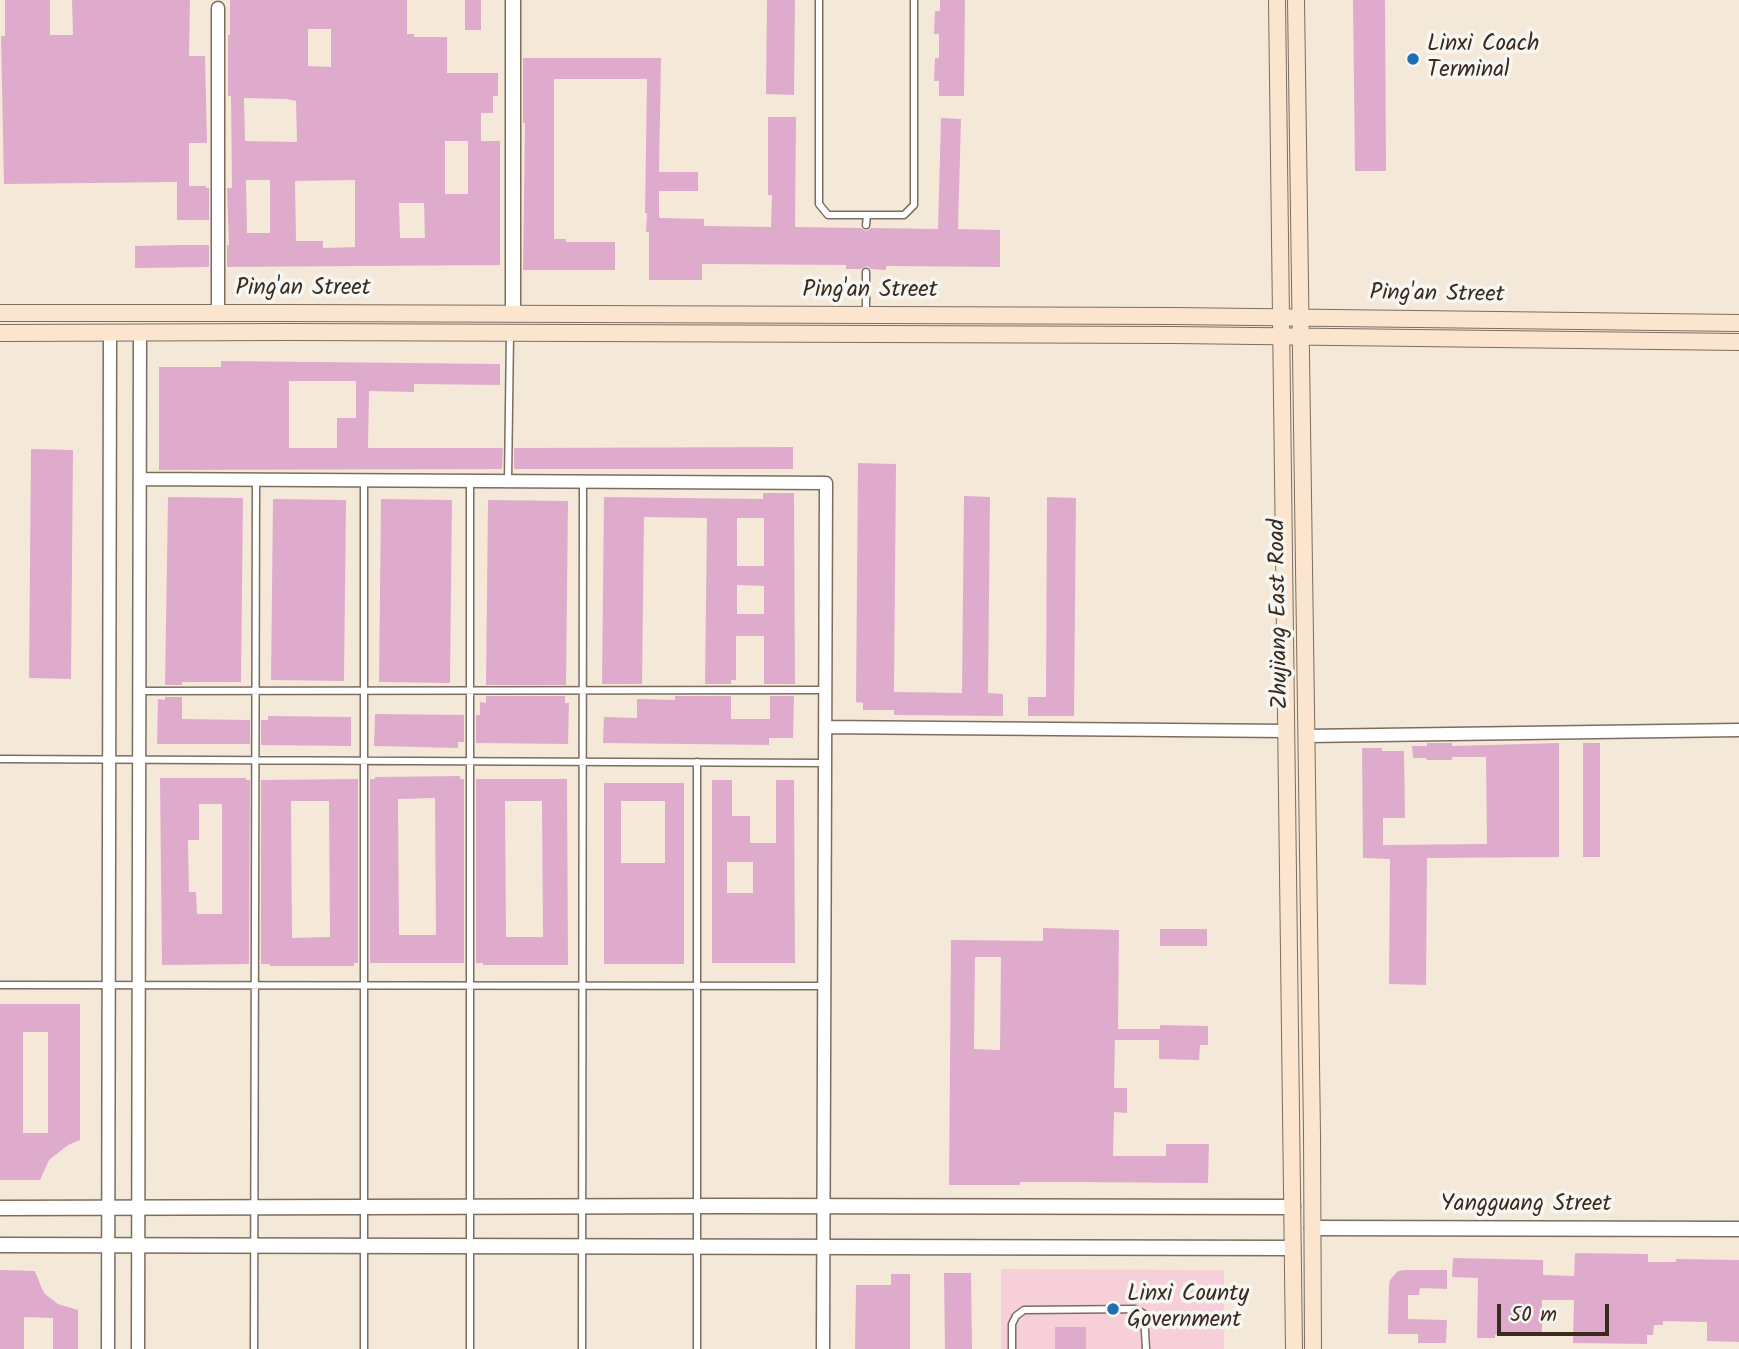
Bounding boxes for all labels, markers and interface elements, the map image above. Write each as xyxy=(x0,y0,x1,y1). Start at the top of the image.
place label: Linxi Coach Terminal xyxy=(1427,32,1539,86)
marker: Linxi Coach Terminal xyxy=(1405,51,1421,67)
street label: Ping'an Street xyxy=(235,276,371,304)
street label: Ping'an Street xyxy=(802,278,938,306)
street label: Ping'an Street xyxy=(1369,281,1505,311)
street label: Zhujiang East Road xyxy=(1266,519,1296,709)
street label: Yangguang Street xyxy=(1441,1192,1611,1220)
place label: Linxi County Government xyxy=(1127,1282,1249,1336)
scale bar xyxy=(1501,1290,1613,1334)
text: 50 m xyxy=(1510,1299,1557,1332)
marker: Linxi County Government xyxy=(1105,1301,1121,1317)

